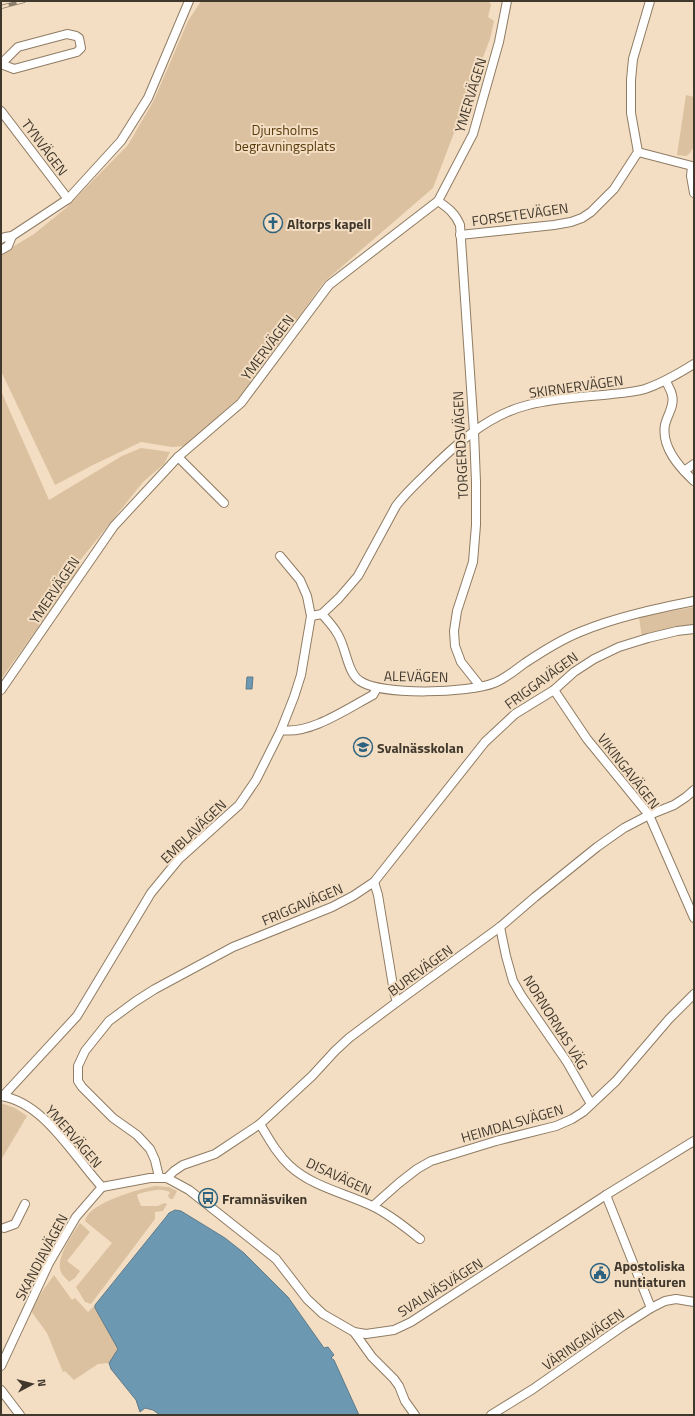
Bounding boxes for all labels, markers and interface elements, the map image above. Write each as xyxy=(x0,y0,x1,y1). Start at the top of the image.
street label: YMERVÄGEN xyxy=(449,55,491,135)
street label: TYNVÄGEN xyxy=(17,114,73,180)
park label: Djursholms begravningsplats xyxy=(234,119,336,156)
street label: FORSETEVÄGEN xyxy=(470,197,570,231)
church icon: Altorps kapell xyxy=(262,212,284,234)
place label: Altorps kapell xyxy=(287,213,371,234)
street label: YMERVÄGEN xyxy=(235,310,299,384)
street label: SKIRNERVÄGEN xyxy=(527,369,625,403)
street label: TORGERDSVÄGEN xyxy=(447,390,473,500)
street label: YMERVÄGEN xyxy=(24,552,84,628)
street label: FRIGGAVÄGEN xyxy=(500,646,582,714)
street label: ALEVÄGEN xyxy=(384,665,448,687)
street label: VIKINGAVÄGEN xyxy=(593,729,665,813)
school or university icon: Svalnässkolan xyxy=(352,736,374,758)
place label: Svalnässkolan xyxy=(377,737,464,758)
street label: EMBLAVÄGEN xyxy=(155,794,231,868)
street label: FRIGGAVÄGEN xyxy=(258,877,346,931)
street label: BUREVÄGEN xyxy=(383,939,457,1001)
street label: NORNORNAS VÄG xyxy=(519,971,593,1073)
street label: HEIMDALSVÄGEN xyxy=(458,1098,566,1148)
street label: YMERVÄGEN xyxy=(41,1100,107,1172)
street label: DISAVÄGEN xyxy=(303,1152,375,1200)
bus stop icon: Framnäsviken xyxy=(197,1187,219,1209)
place label: Framnäsviken xyxy=(222,1188,307,1209)
street label: SKANDIAVÄGEN xyxy=(9,1210,73,1304)
street label: SVALNÄSVÄGEN xyxy=(393,1252,487,1322)
place label: Apostoliska nuntiaturen xyxy=(614,1255,686,1292)
public building icon: Apostoliska nuntiaturen xyxy=(589,1262,611,1284)
street label: VÄRINGAVÄGEN xyxy=(538,1303,628,1375)
north arrow xyxy=(12,1364,52,1404)
text: N xyxy=(34,1378,50,1388)

